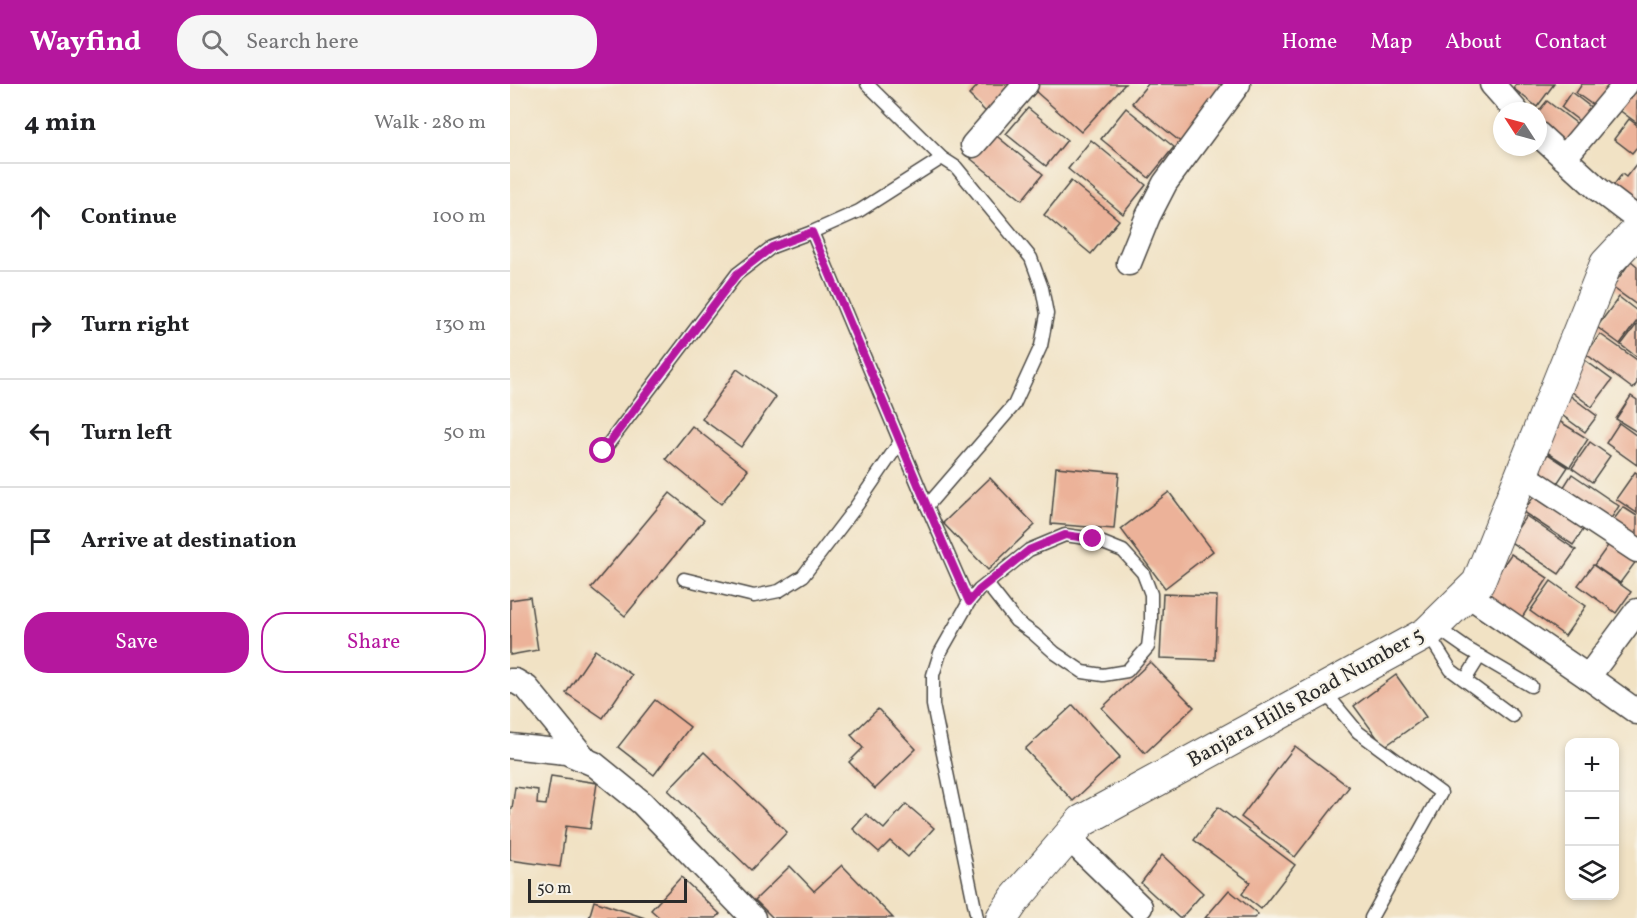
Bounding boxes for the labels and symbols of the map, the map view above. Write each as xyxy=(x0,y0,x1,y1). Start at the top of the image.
north arrow xyxy=(1493,102,1547,156)
route start xyxy=(589,437,615,463)
route end xyxy=(1079,525,1105,551)
street label: Banjara Hills Road Number 5 xyxy=(1183,621,1429,775)
scale bar xyxy=(528,876,687,904)

